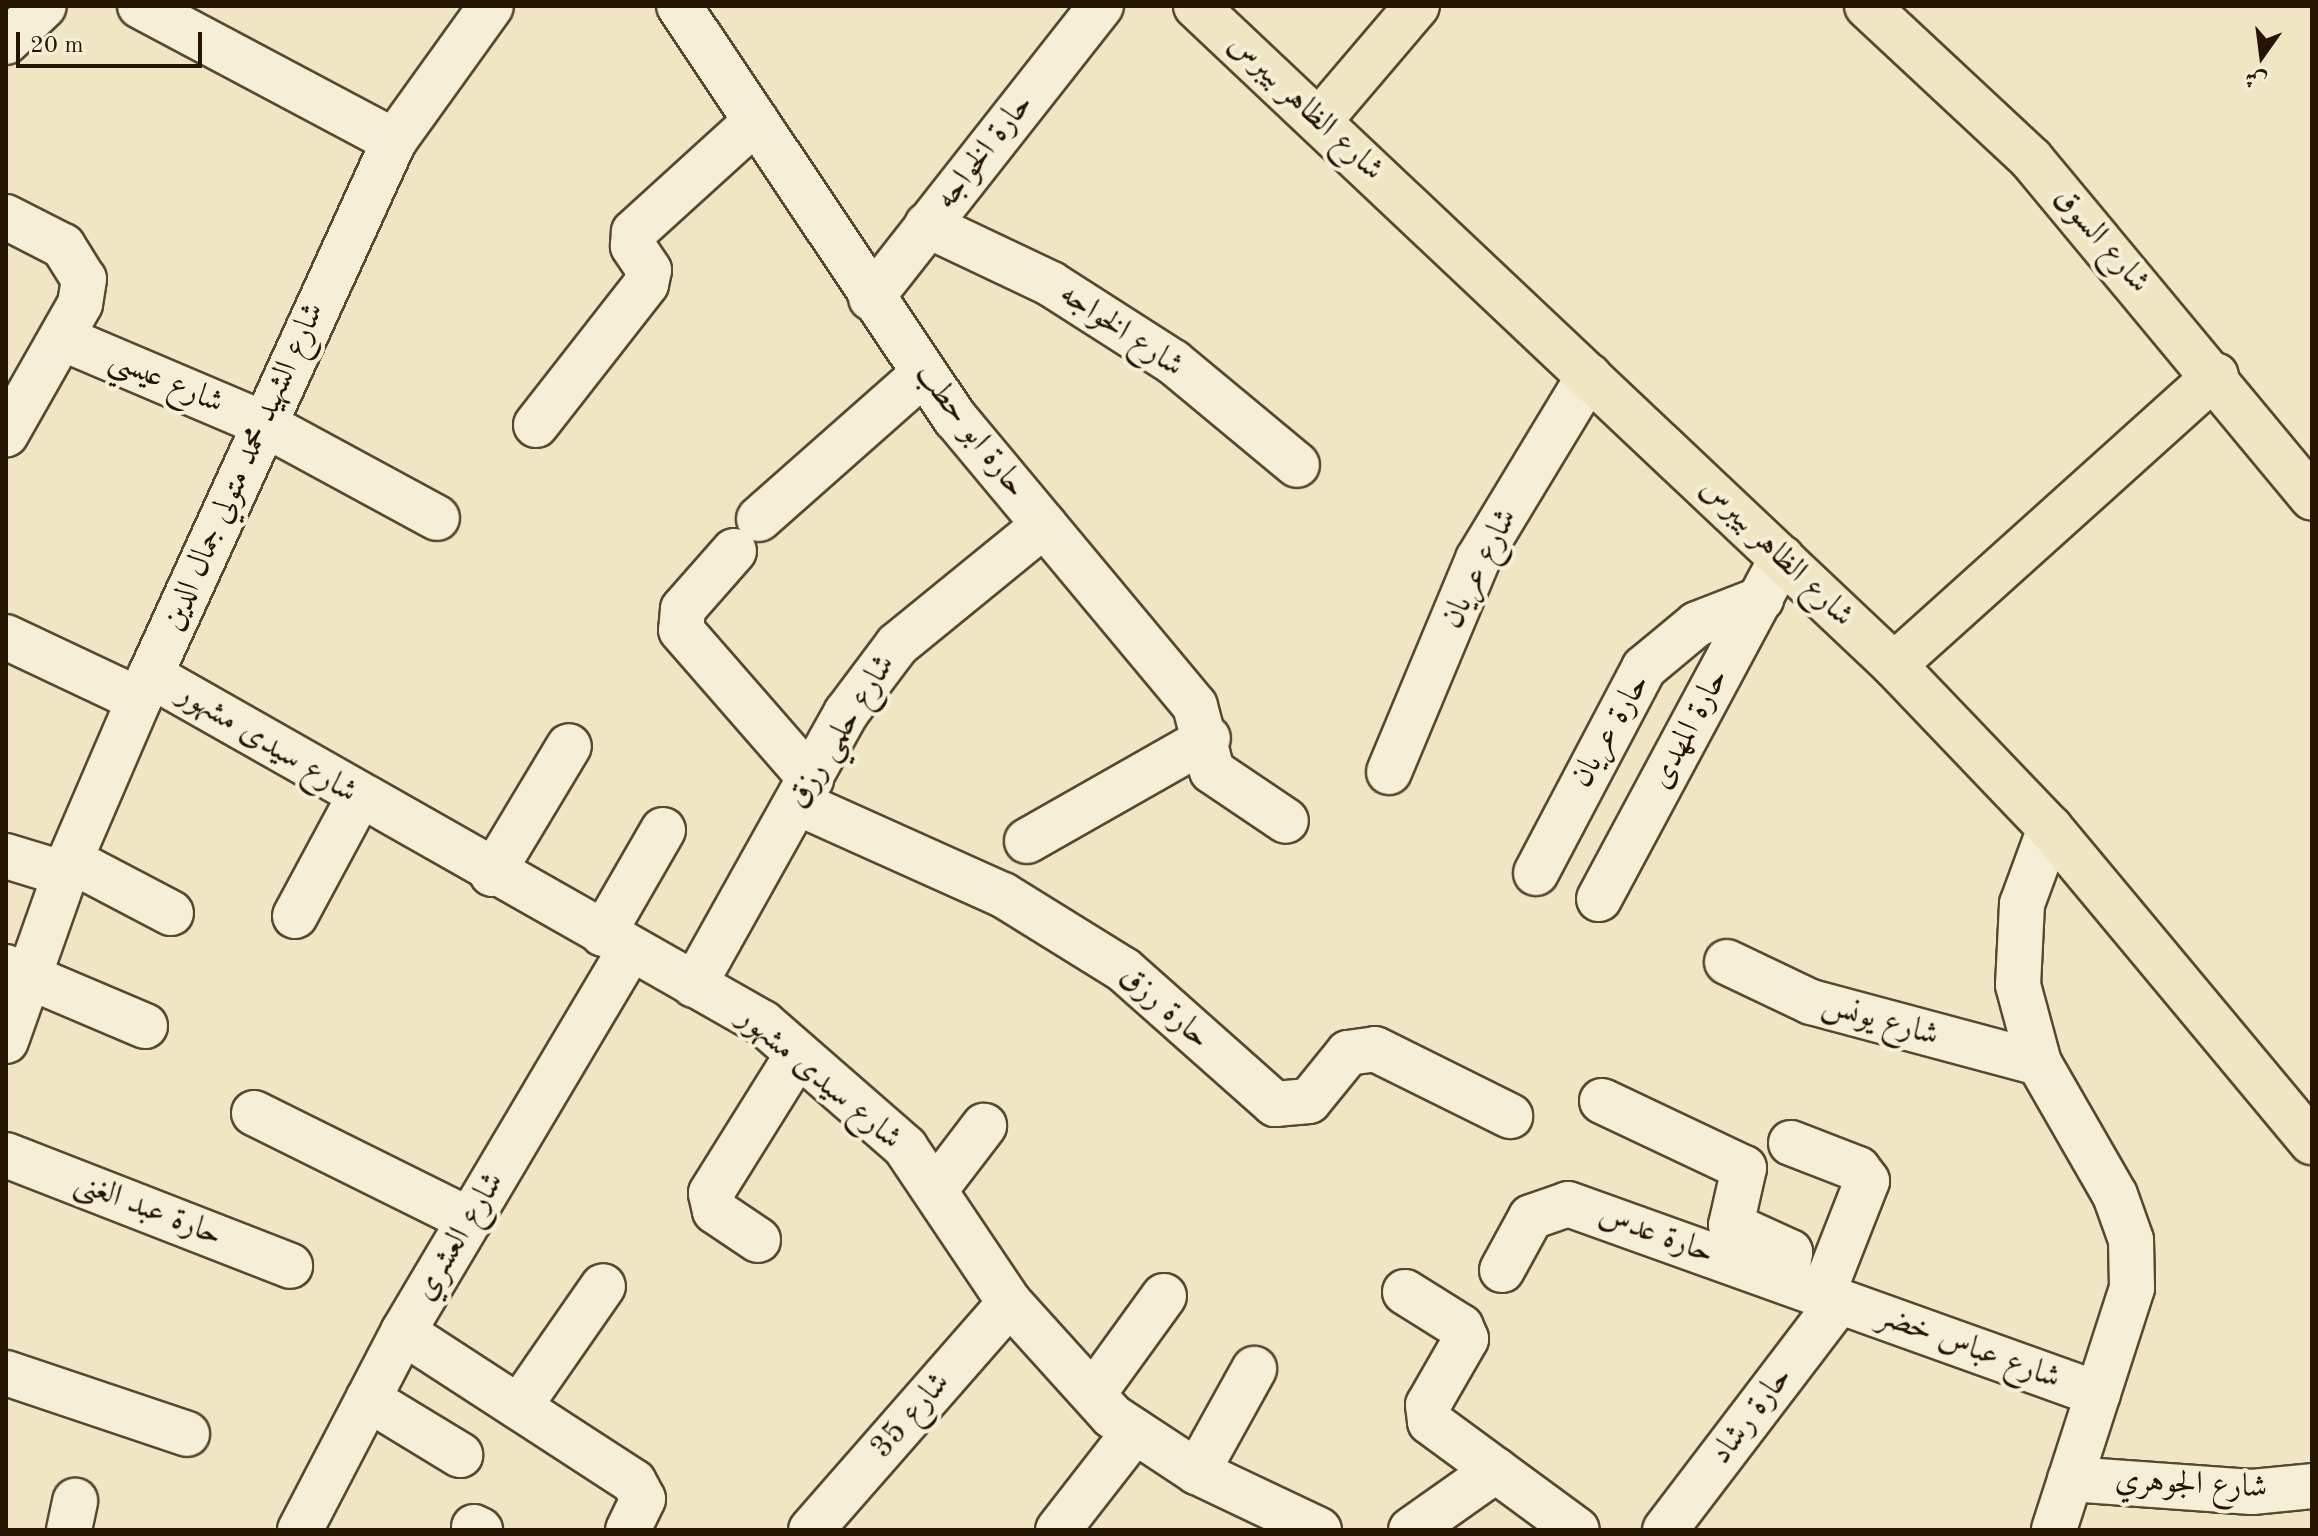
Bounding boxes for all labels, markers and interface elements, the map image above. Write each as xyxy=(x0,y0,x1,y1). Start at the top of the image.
scale bar xyxy=(20,16,206,66)
north arrow xyxy=(2222,16,2302,96)
street label: شارع الظاهر بيبرس xyxy=(1219,26,1391,190)
text: 20 m xyxy=(30,34,84,58)
text: ش xyxy=(2243,66,2269,93)
street label: حارة الخواجه xyxy=(928,86,1042,218)
street label: شارع السوق xyxy=(2044,180,2158,302)
street label: شارع الخواجه xyxy=(1052,276,1190,386)
street label: شارع الشهيد محمد متولي جمال الدين xyxy=(154,297,334,637)
street label: شارع عيسي xyxy=(103,341,229,423)
street label: حارة ابو حطب xyxy=(906,356,1034,506)
street label: شارع الظاهر بيبرس xyxy=(1691,470,1861,636)
street label: شارع عريان xyxy=(1434,503,1526,635)
street label: شارع حلمي رزق xyxy=(780,648,904,816)
street label: حارة المهدى xyxy=(1642,662,1738,796)
street label: حارة عريان xyxy=(1563,667,1659,795)
street label: شارع سيدى مشهور xyxy=(170,675,364,813)
street label: حارة رزق xyxy=(1111,958,1217,1058)
street label: شارع يونس xyxy=(1817,986,1943,1056)
street label: شارع سيدى مشهور xyxy=(729,999,909,1159)
street label: حارة عبد الغنى xyxy=(69,1164,227,1256)
street label: شارع العشري xyxy=(407,1166,513,1308)
street label: حارة عدس xyxy=(1593,1197,1719,1273)
street label: شارع عباس خضر xyxy=(1873,1297,2065,1399)
street label: حارة رشاد xyxy=(1703,1359,1801,1473)
street label: شارع 35 xyxy=(863,1365,959,1467)
street label: شارع الجوهري xyxy=(2114,1462,2268,1508)

